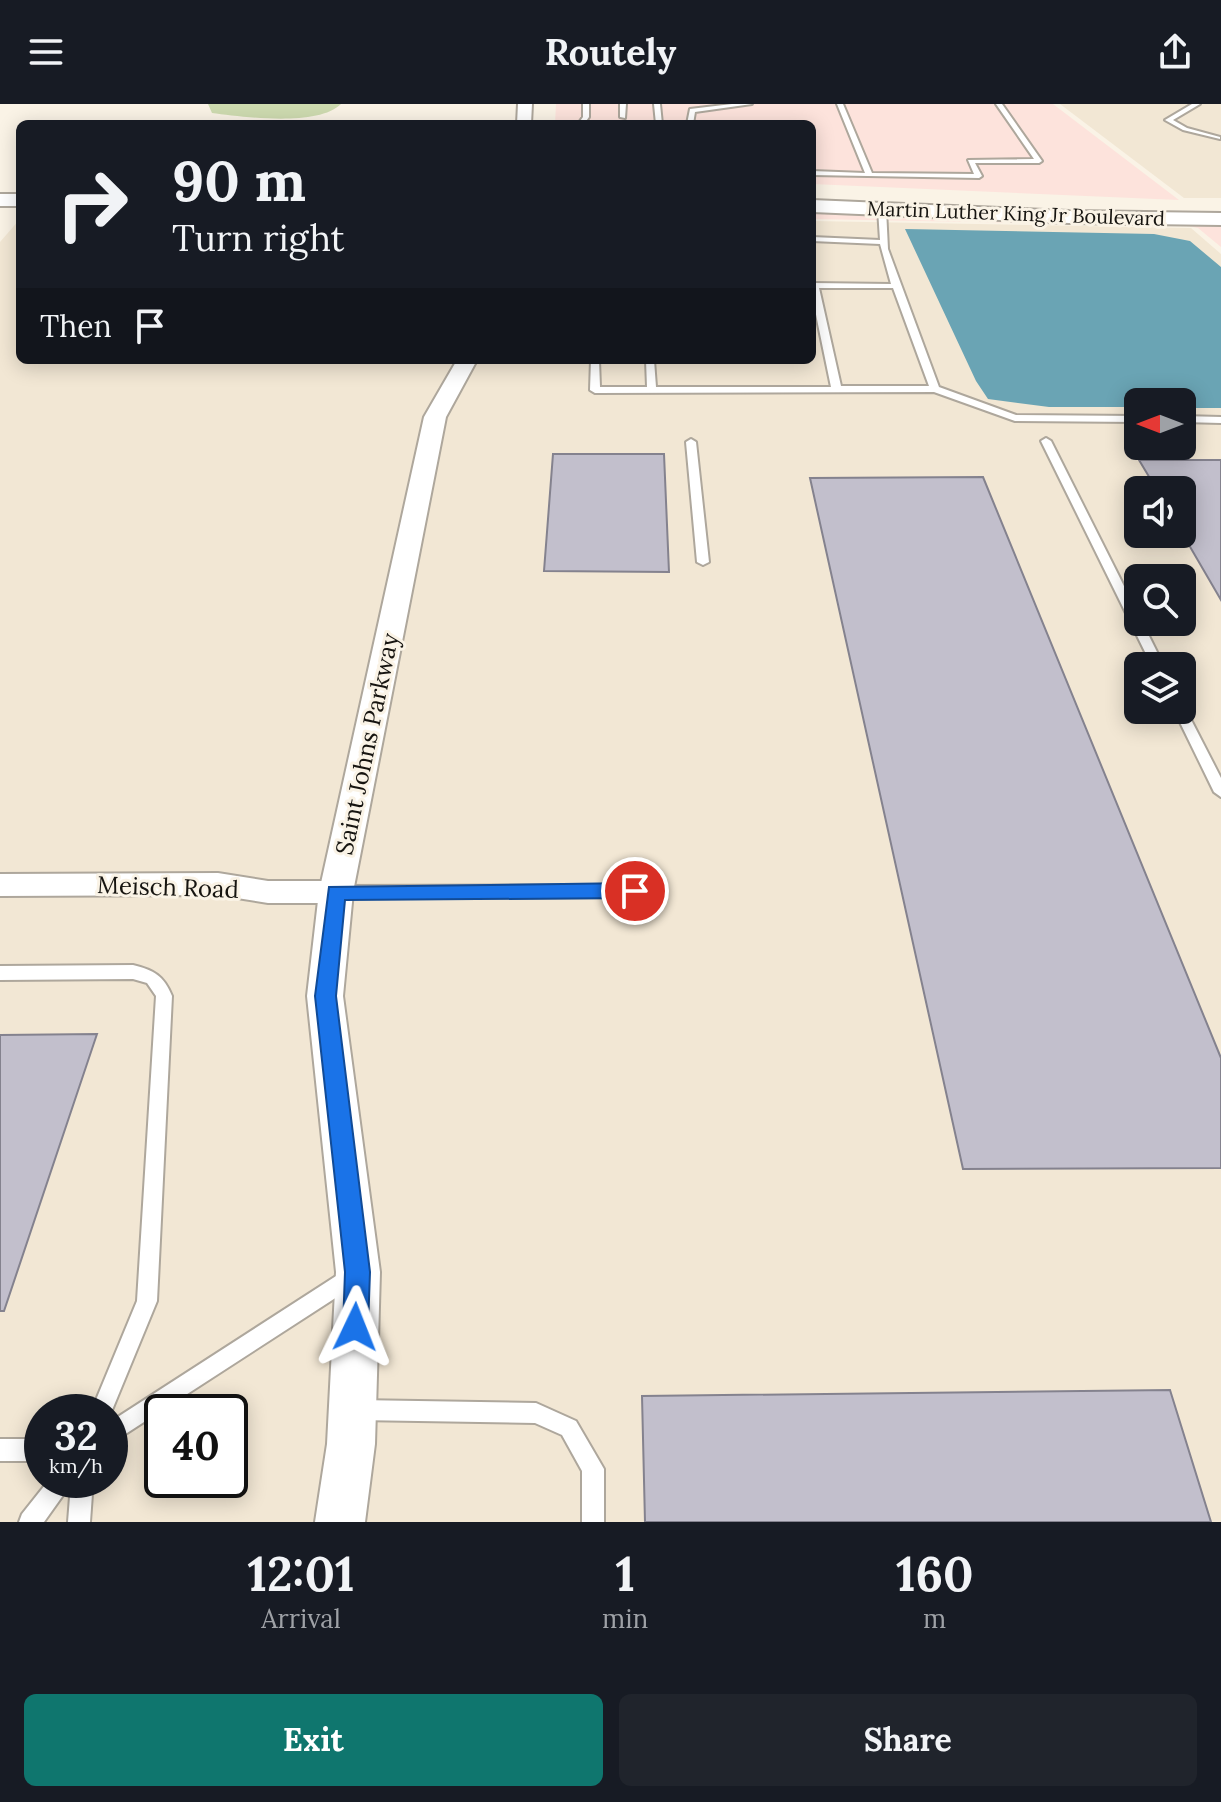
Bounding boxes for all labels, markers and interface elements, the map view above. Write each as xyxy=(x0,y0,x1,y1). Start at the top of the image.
text: Routely xyxy=(545,29,676,75)
icon: menu xyxy=(24,30,68,74)
icon: share xyxy=(1153,30,1197,74)
text: 90 m xyxy=(172,145,306,216)
icon: right xyxy=(40,152,144,256)
street label: Martin Luther King Jr Boulevard xyxy=(866,195,1166,231)
text: Turn right xyxy=(172,215,345,261)
icon: arrive xyxy=(128,304,172,348)
text: Then xyxy=(40,307,112,345)
north arrow xyxy=(1124,388,1196,460)
map controls xyxy=(1124,388,1196,724)
button: sound xyxy=(1124,476,1196,548)
button: search xyxy=(1124,564,1196,636)
street label: Saint Johns Parkway xyxy=(328,630,406,858)
button: layers xyxy=(1124,652,1196,724)
pin xyxy=(601,857,669,925)
street label: Meisch Road xyxy=(97,869,239,905)
icon: arrive xyxy=(613,869,657,913)
position arrow xyxy=(313,1285,397,1369)
speed limit sign: 40 xyxy=(144,1394,248,1498)
text: 32 xyxy=(54,1410,98,1461)
text: km/h xyxy=(49,1453,103,1478)
text: 12:01 xyxy=(247,1543,355,1604)
text: 1 xyxy=(615,1543,635,1604)
text: 160 xyxy=(896,1543,974,1604)
text: Arrival xyxy=(261,1602,341,1635)
text: min xyxy=(602,1602,648,1635)
text: m xyxy=(923,1602,946,1635)
button: Exit xyxy=(24,1694,603,1786)
button: Share xyxy=(619,1694,1197,1786)

